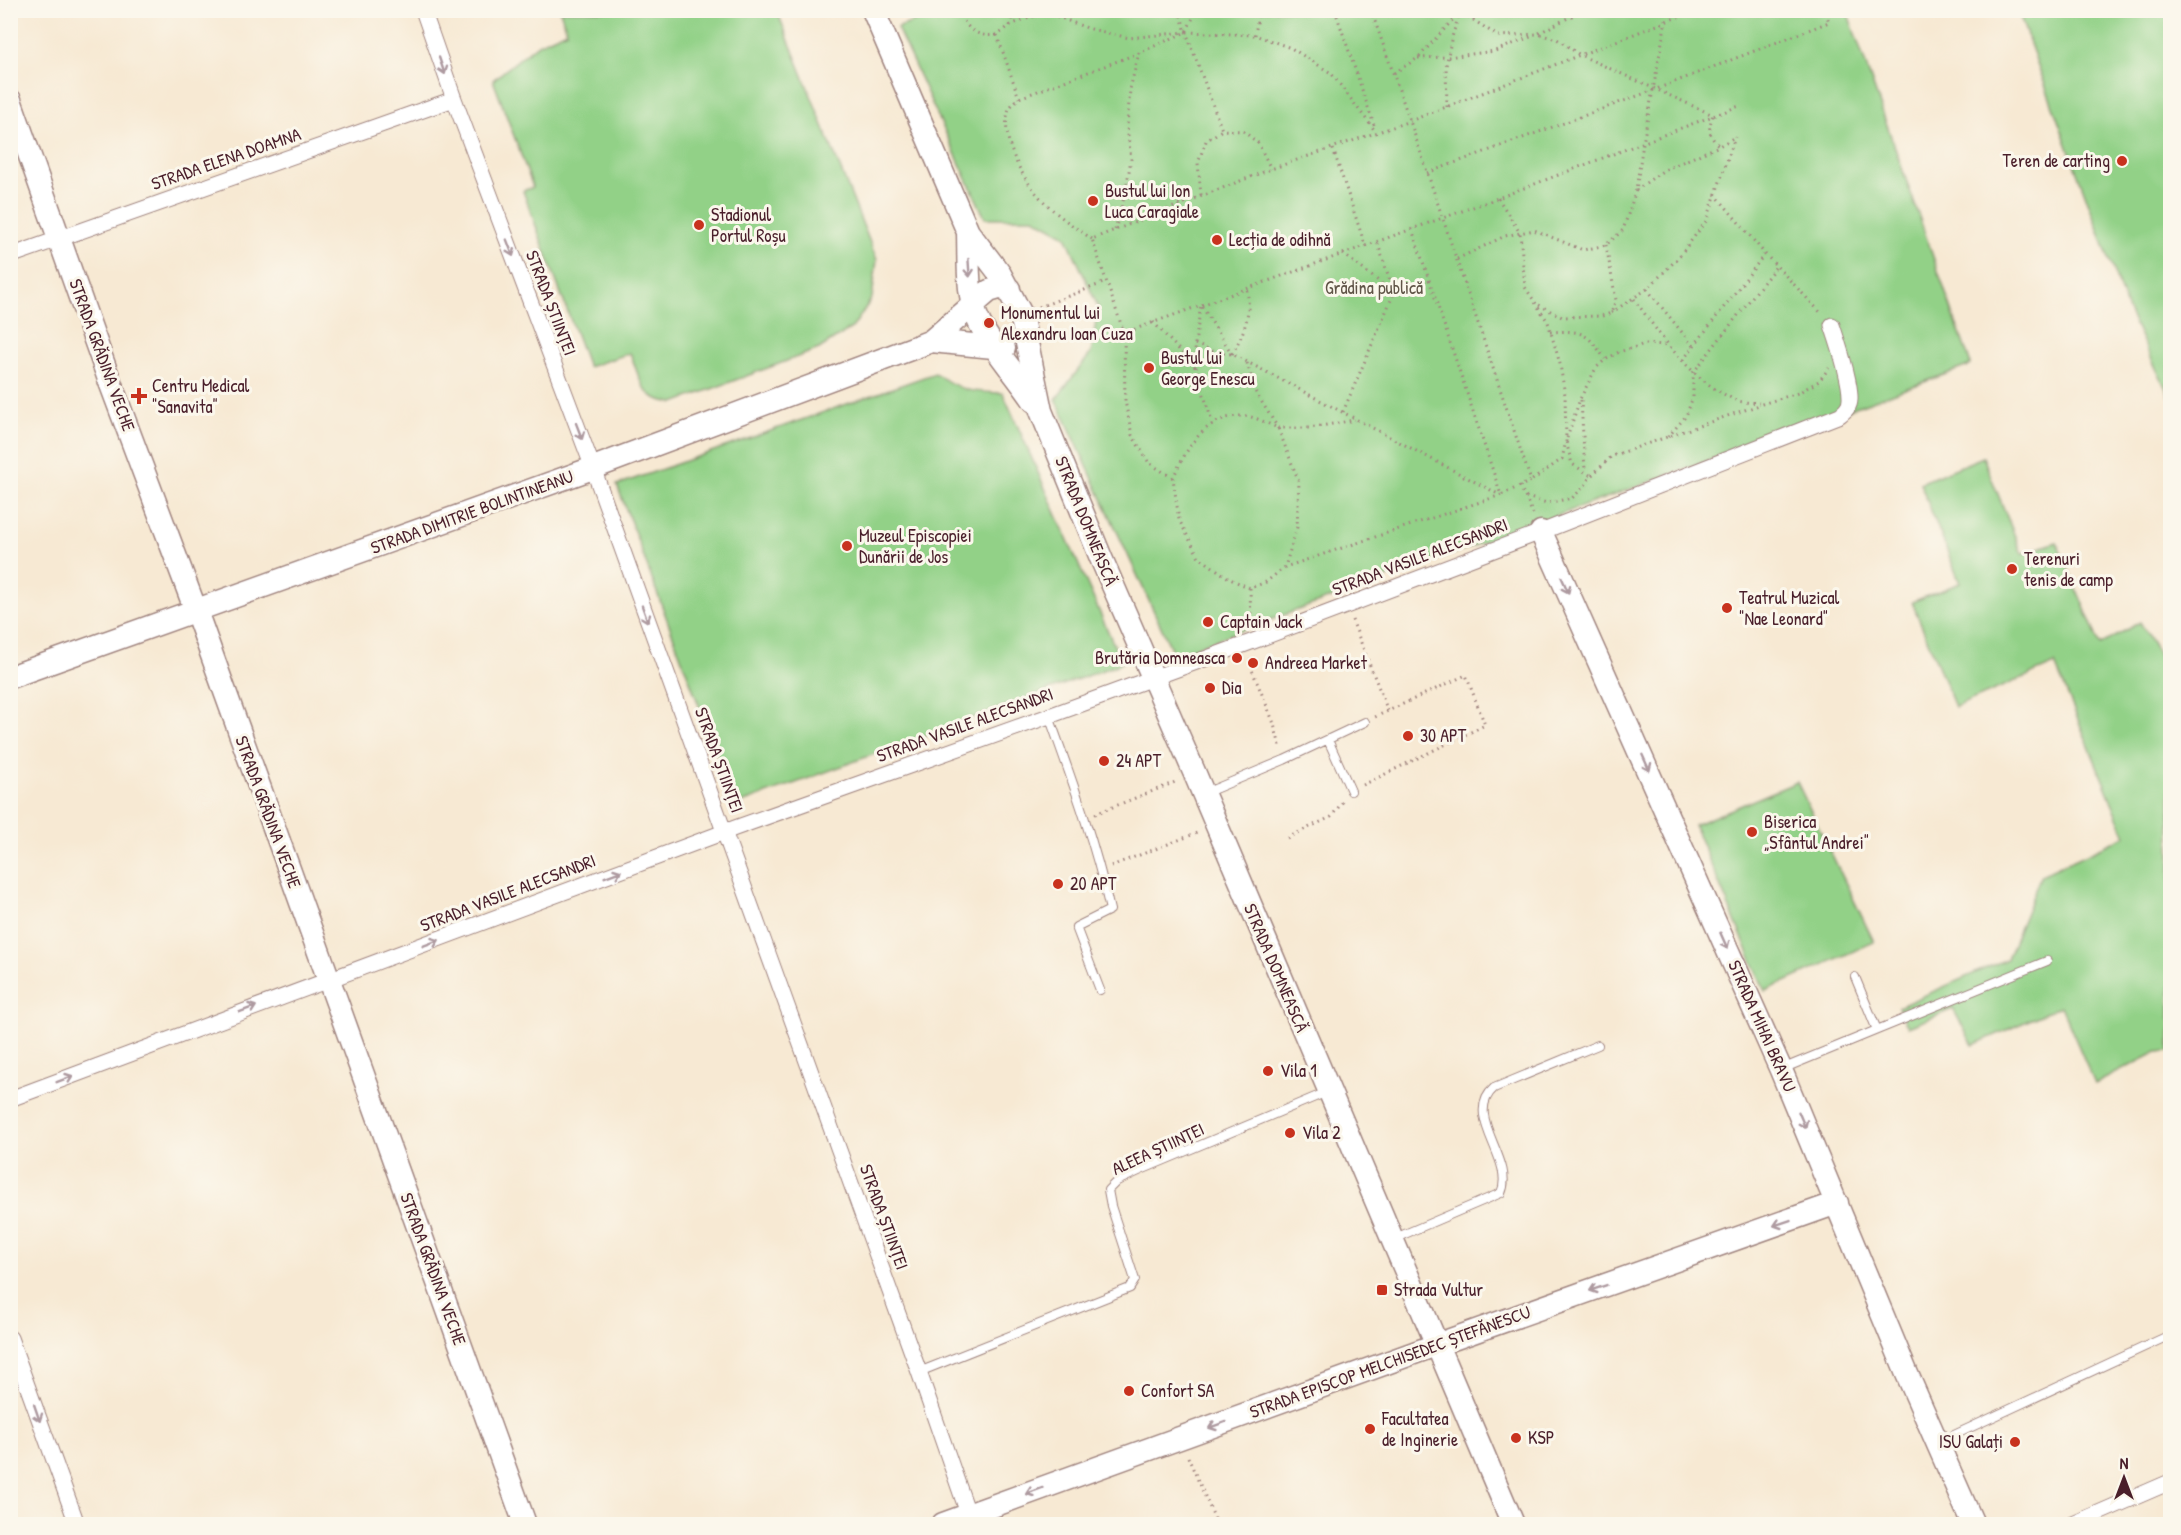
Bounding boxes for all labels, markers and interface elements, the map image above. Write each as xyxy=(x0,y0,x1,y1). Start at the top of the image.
one-way arrow xyxy=(437,56,448,75)
street label: STRADA ELENA DOAMNA xyxy=(148,121,304,196)
place label: Teren de carting xyxy=(2002,148,2110,173)
marker: Teren de carting xyxy=(2115,154,2129,168)
place label: Bustul lui Ion Luca Caragiale xyxy=(1105,178,1199,224)
marker: Bustul lui Ion Luca Caragiale xyxy=(1086,194,1100,208)
place label: Stadionul Portul Roșu xyxy=(711,202,786,248)
marker: Stadionul Portul Roșu xyxy=(692,218,706,232)
place label: Lecția de odihnă xyxy=(1229,227,1331,252)
marker: Lecția de odihnă xyxy=(1210,233,1224,247)
one-way arrow xyxy=(505,239,516,257)
street label: STRADA ȘTIINȚEI xyxy=(520,247,583,359)
one-way arrow xyxy=(964,258,975,277)
street label: STRADA GRĂDINA VECHE xyxy=(63,275,142,434)
park label: Grădina publică xyxy=(1325,275,1423,300)
place label: Monumentul lui Alexandru Ioan Cuza xyxy=(1001,300,1133,346)
marker: Monumentul lui Alexandru Ioan Cuza xyxy=(982,316,996,330)
place label: Bustul lui George Enescu xyxy=(1161,345,1255,391)
marker: Bustul lui George Enescu xyxy=(1142,361,1156,375)
place label: Centru Medical "Sanavita" xyxy=(152,373,250,419)
marker: Centru Medical "Sanavita" xyxy=(130,387,148,405)
one-way arrow xyxy=(574,421,585,440)
street label: STRADA DOMNEASCĂ xyxy=(1049,452,1124,589)
street label: STRADA DIMITRIE BOLINTINEANU xyxy=(367,463,577,560)
street label: STRADA VASILE ALECSANDRI xyxy=(1328,512,1511,602)
place label: Muzeul Episcopiei Dunării de Jos xyxy=(859,523,972,569)
marker: Muzeul Episcopiei Dunării de Jos xyxy=(840,539,854,553)
place label: Terenuri tenis de camp xyxy=(2024,546,2113,592)
marker: Terenuri tenis de camp xyxy=(2005,562,2019,576)
one-way arrow xyxy=(1560,576,1572,594)
place label: Teatrul Muzical "Nae Leonard" xyxy=(1739,585,1840,631)
marker: Teatrul Muzical "Nae Leonard" xyxy=(1720,601,1734,615)
one-way arrow xyxy=(641,604,652,623)
place label: Captain Jack xyxy=(1220,609,1303,634)
marker: Captain Jack xyxy=(1201,615,1215,629)
place label: Brutăria Domneasca xyxy=(1095,645,1225,670)
place label: Andreea Market xyxy=(1265,650,1368,675)
marker: Brutăria Domneasca xyxy=(1230,651,1244,665)
marker: Andreea Market xyxy=(1246,656,1260,670)
place label: Dia xyxy=(1222,675,1242,700)
street label: STRADA VASILE ALECSANDRI xyxy=(873,681,1057,768)
marker: Dia xyxy=(1203,681,1217,695)
street label: STRADA ȘTIINȚEI xyxy=(689,704,750,816)
place label: 30 APT xyxy=(1420,723,1467,748)
marker: 30 APT xyxy=(1401,729,1415,743)
street label: STRADA GRĂDINA VECHE xyxy=(229,732,308,891)
place label: 24 APT xyxy=(1116,748,1162,773)
marker: 24 APT xyxy=(1097,754,1111,768)
one-way arrow xyxy=(1641,754,1652,772)
place label: Biserica „Sfântul Andrei" xyxy=(1764,809,1869,855)
marker: Biserica „Sfântul Andrei" xyxy=(1745,825,1759,839)
street label: STRADA VASILE ALECSANDRI xyxy=(416,848,599,938)
one-way arrow xyxy=(603,868,622,879)
place label: 20 APT xyxy=(1070,871,1117,896)
marker: 20 APT xyxy=(1051,877,1065,891)
street label: STRADA DOMNEASCĂ xyxy=(1238,900,1315,1036)
one-way arrow xyxy=(1719,932,1731,950)
one-way arrow xyxy=(421,936,440,947)
street label: STRADA MIHAI BRAVU xyxy=(1722,956,1803,1096)
one-way arrow xyxy=(238,1003,256,1014)
place label: Vila 1 xyxy=(1280,1058,1317,1083)
marker: Vila 1 xyxy=(1261,1064,1275,1078)
one-way arrow xyxy=(55,1072,74,1083)
one-way arrow xyxy=(1797,1110,1808,1129)
street label: ALEEA ȘTIINȚEI xyxy=(1107,1116,1208,1181)
place label: Vila 2 xyxy=(1302,1120,1341,1145)
marker: Vila 2 xyxy=(1283,1126,1297,1140)
street label: STRADA ȘTIINȚEI xyxy=(854,1161,915,1273)
street label: STRADA GRĂDINA VECHE xyxy=(394,1189,473,1348)
one-way arrow xyxy=(1773,1218,1792,1229)
place label: Strada Vultur xyxy=(1394,1277,1483,1302)
marker: Strada Vultur xyxy=(1375,1283,1389,1297)
one-way arrow xyxy=(1589,1283,1608,1294)
street label: STRADA EPISCOP MELCHISEDEC ȘTEFĂNESCU xyxy=(1246,1299,1534,1424)
place label: Confort SA xyxy=(1141,1378,1214,1403)
marker: Confort SA xyxy=(1122,1384,1136,1398)
one-way arrow xyxy=(33,1403,44,1421)
place label: Facultatea de Inginerie xyxy=(1381,1406,1458,1452)
one-way arrow xyxy=(1208,1420,1227,1431)
marker: Facultatea de Inginerie xyxy=(1363,1422,1377,1436)
place label: KSP xyxy=(1528,1425,1554,1450)
place label: ISU Galați xyxy=(1939,1429,2003,1454)
marker: KSP xyxy=(1509,1431,1523,1445)
marker: ISU Galați xyxy=(2008,1435,2022,1449)
north arrow xyxy=(2094,1448,2154,1508)
text: N xyxy=(2120,1452,2129,1474)
one-way arrow xyxy=(1025,1487,1044,1498)

